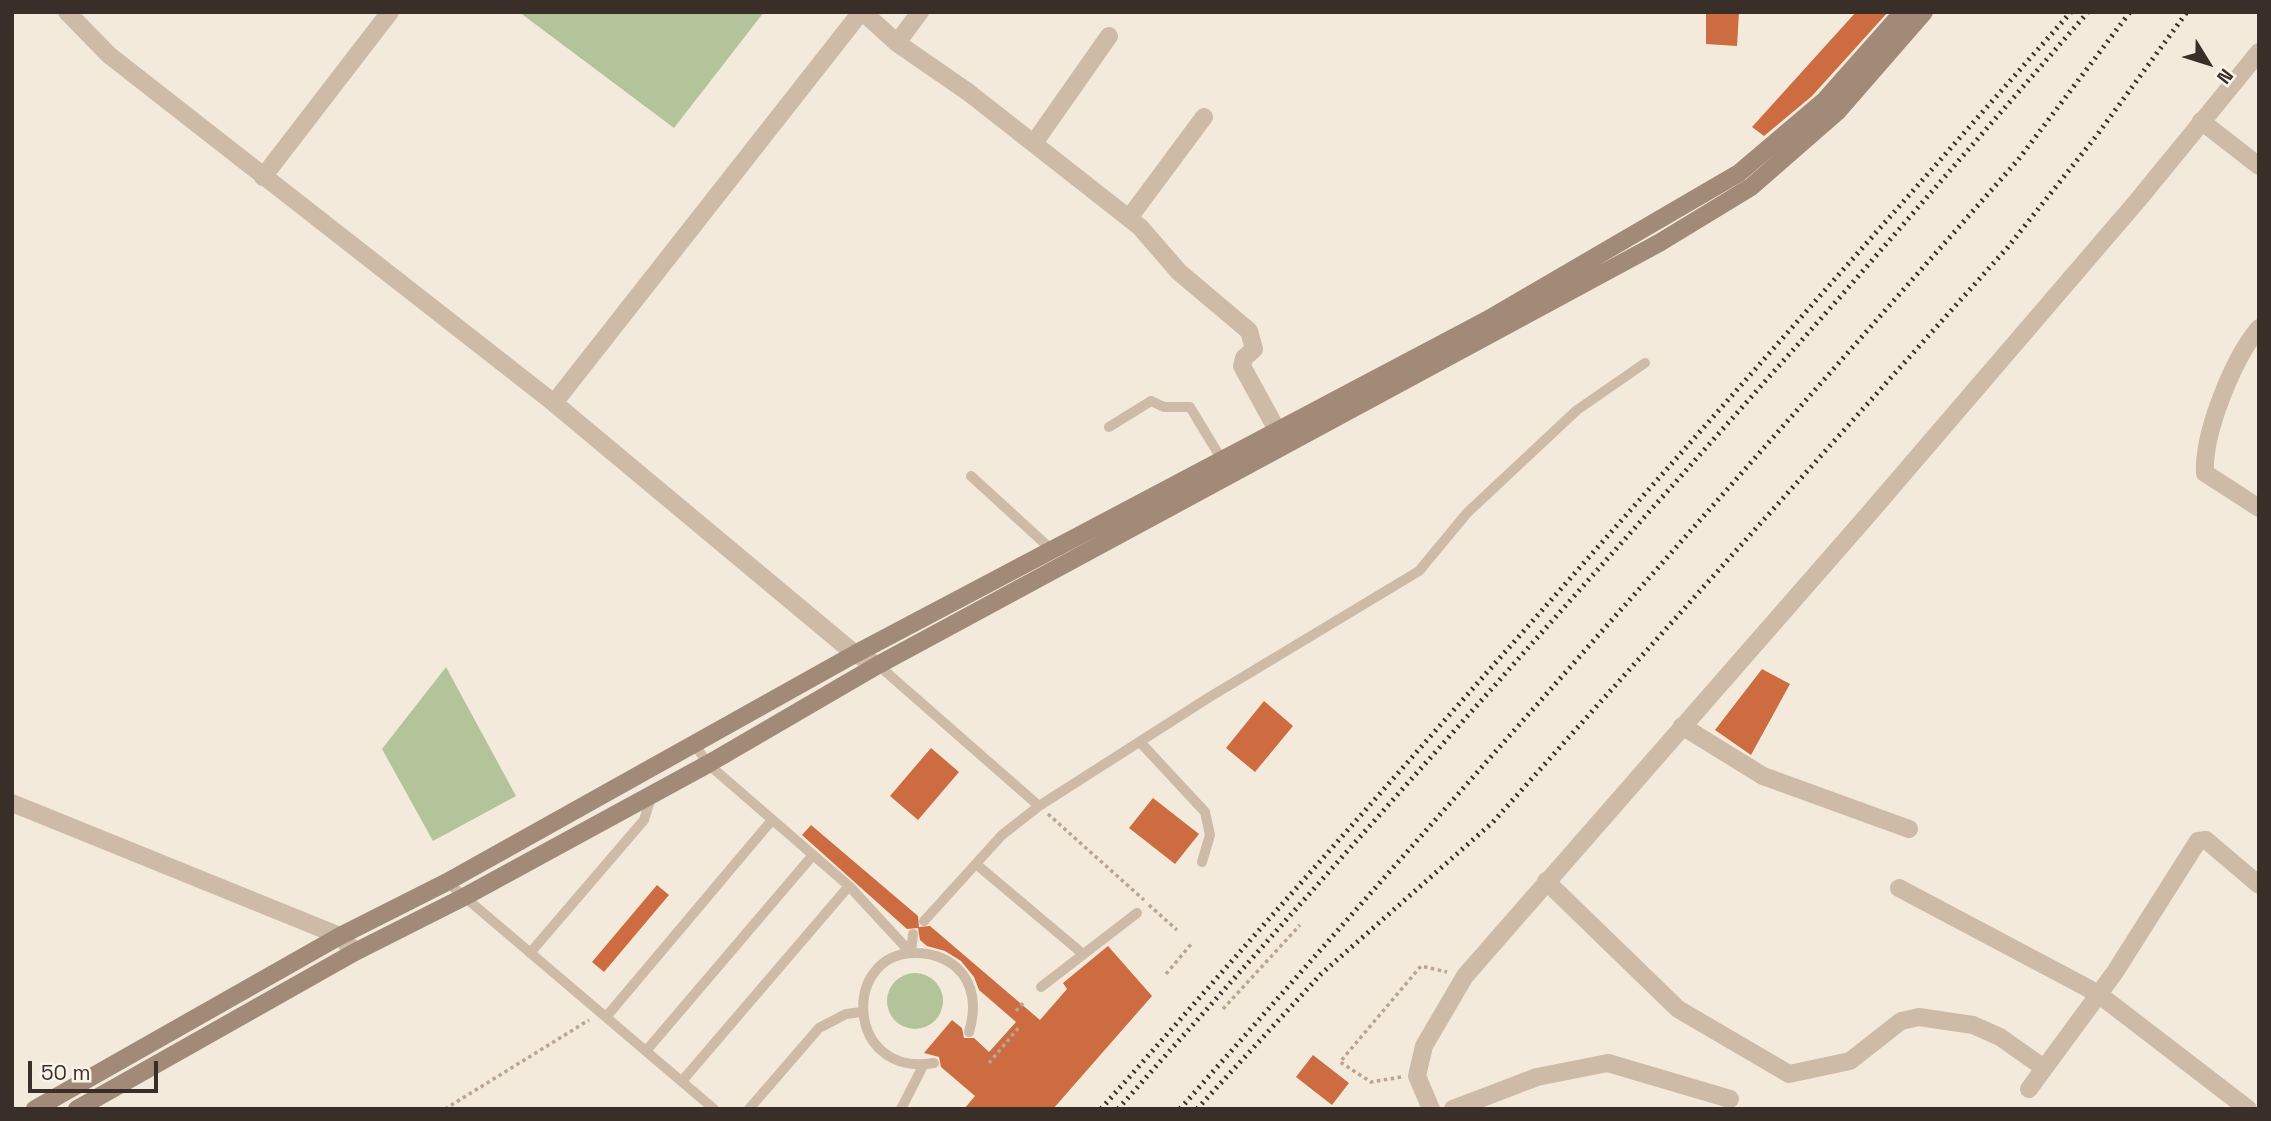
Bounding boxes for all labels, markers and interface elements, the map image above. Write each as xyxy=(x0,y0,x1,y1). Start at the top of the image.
north arrow xyxy=(2173,28,2243,98)
text: N xyxy=(2211,64,2239,89)
scale bar xyxy=(32,1048,161,1092)
text: 50 m xyxy=(41,1059,91,1086)

